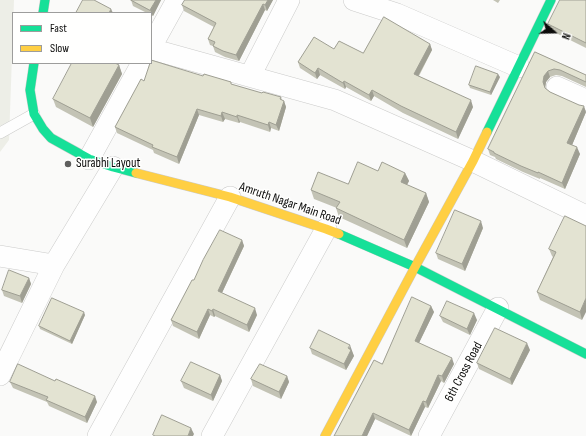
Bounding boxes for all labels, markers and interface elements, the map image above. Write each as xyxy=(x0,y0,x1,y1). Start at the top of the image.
legend xyxy=(12,12,152,64)
north arrow xyxy=(534,12,574,52)
text: Fast xyxy=(50,21,67,36)
text: N xyxy=(559,31,573,41)
text: Slow xyxy=(50,41,69,56)
place label: Surabhi Layout xyxy=(76,156,140,172)
marker: Surabhi Layout xyxy=(63,159,73,169)
street label: Amruth Nagar Main Road xyxy=(237,179,343,229)
street label: 6th Cross Road xyxy=(442,339,486,405)

